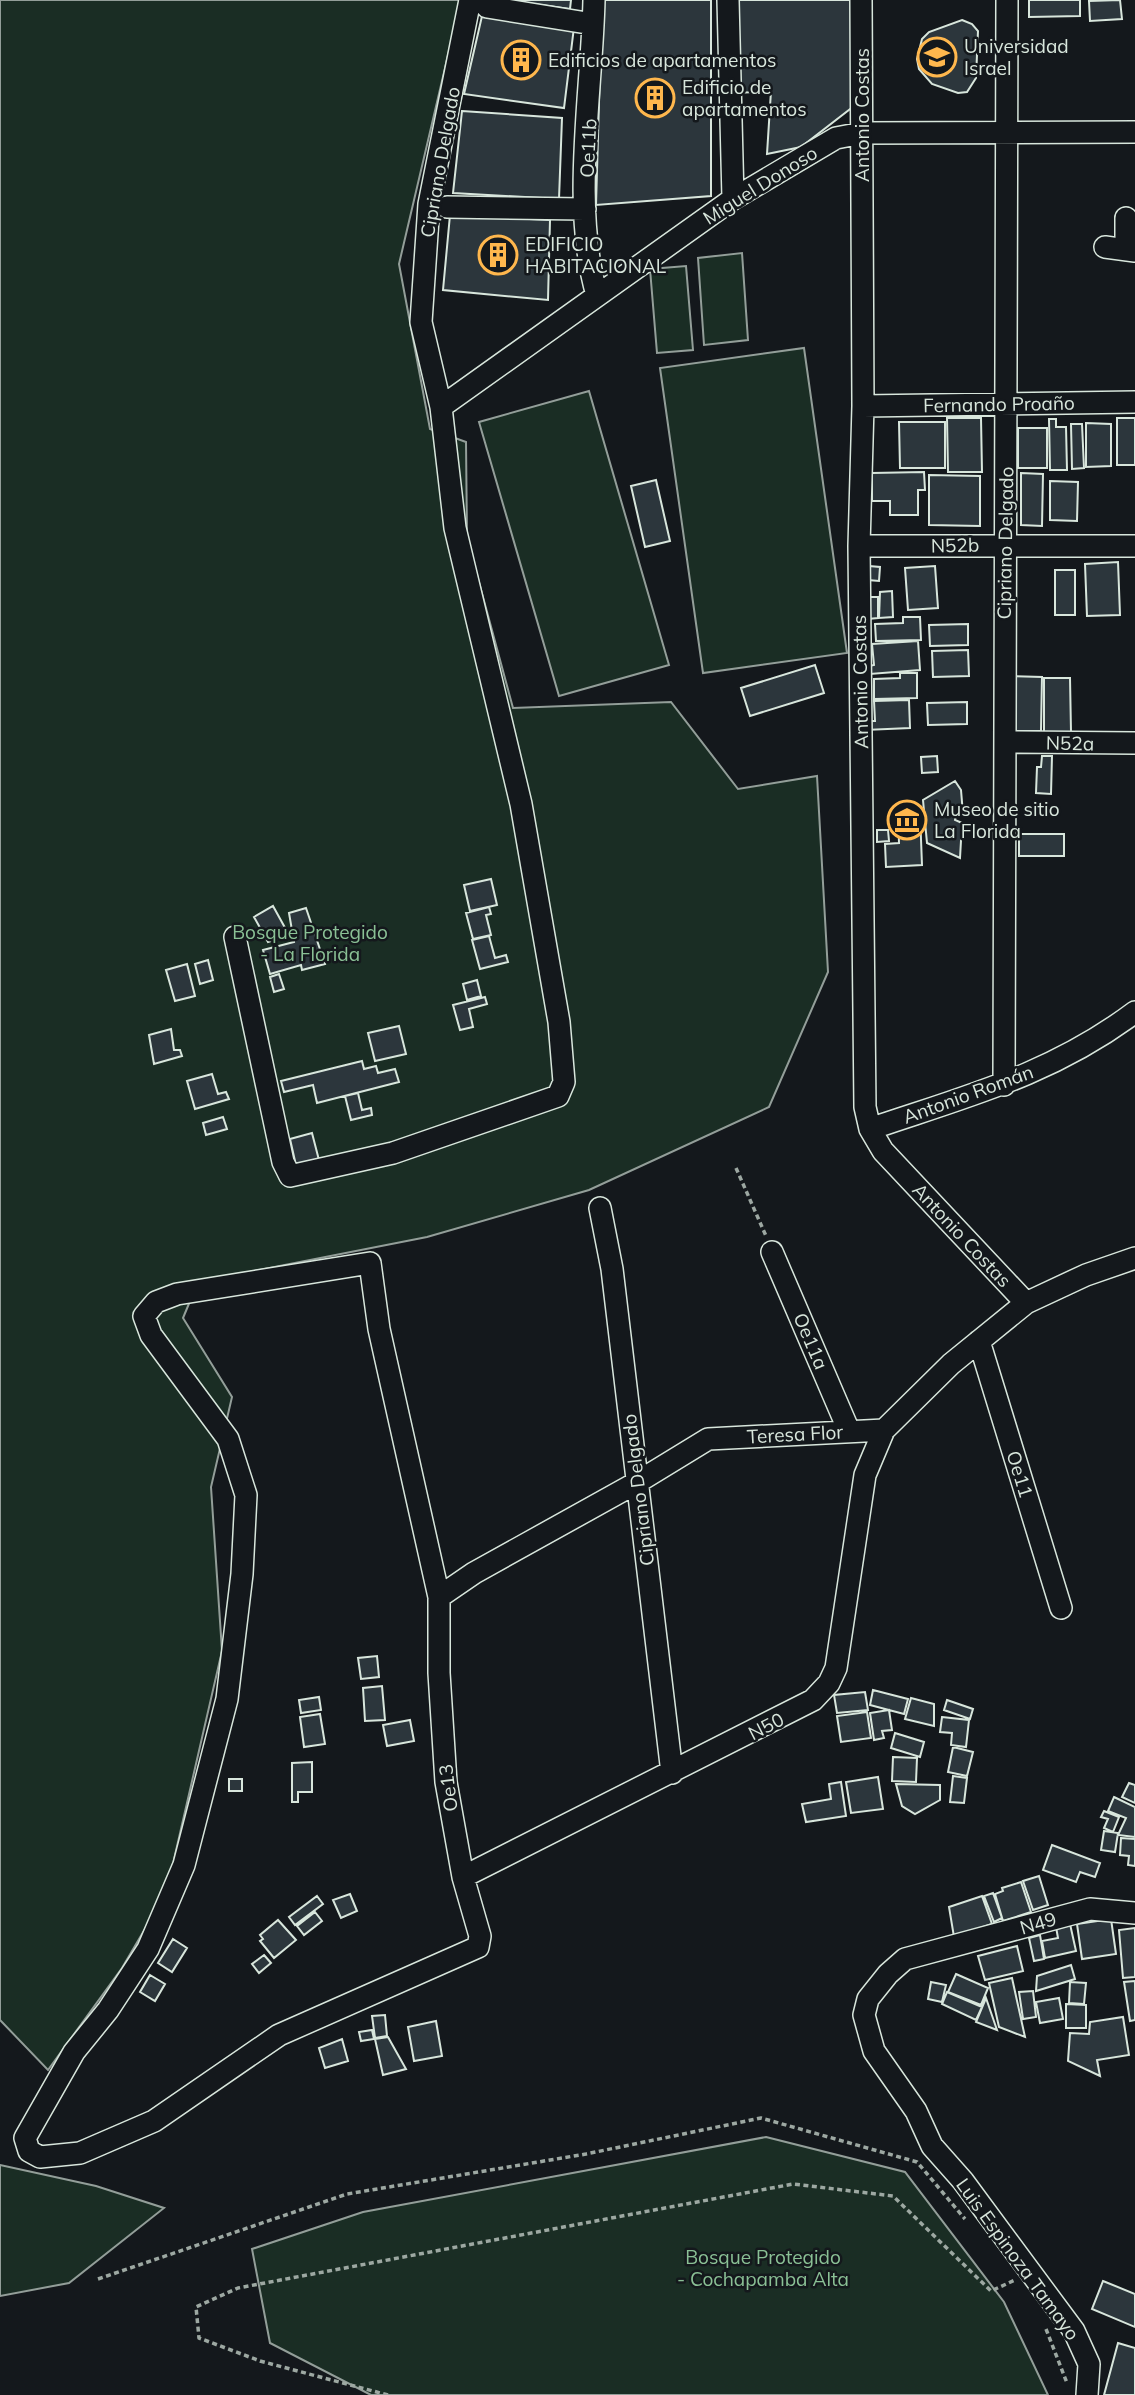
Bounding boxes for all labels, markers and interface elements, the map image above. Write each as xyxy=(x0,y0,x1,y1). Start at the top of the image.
place label: Universidad Israel xyxy=(964,34,1069,80)
school or university icon: Universidad Israel xyxy=(916,36,958,78)
building icon: Edificios de apartamentos xyxy=(500,39,542,81)
place label: Edificios de apartamentos xyxy=(548,48,776,72)
street label: Antonio Costas xyxy=(850,48,874,182)
place label: Edificio de apartamentos xyxy=(682,75,807,121)
building icon: Edificio de apartamentos xyxy=(634,77,676,119)
street label: Cipriano Delgado xyxy=(415,85,465,239)
street label: Oe11b xyxy=(574,118,602,178)
street label: Miguel Donoso xyxy=(698,140,822,230)
place label: EDIFICIO HABITACIONAL xyxy=(525,232,667,278)
building icon: EDIFICIO HABITACIONAL xyxy=(477,234,519,276)
street label: Fernando Proaño xyxy=(923,391,1075,417)
street label: Cipriano Delgado xyxy=(992,466,1018,620)
street label: N52b xyxy=(931,533,979,557)
street label: Antonio Costas xyxy=(847,615,873,749)
street label: N52a xyxy=(1046,731,1094,755)
place label: Museo de sitio La Florida xyxy=(934,797,1060,843)
museum icon: Museo de sitio La Florida xyxy=(886,799,928,841)
park label: Bosque Protegido - La Florida xyxy=(232,920,388,966)
street label: Antonio Román xyxy=(900,1059,1036,1129)
street label: Antonio Costas xyxy=(908,1178,1016,1292)
street label: Oe11a xyxy=(788,1309,834,1373)
street label: Cipriano Delgado xyxy=(617,1413,659,1567)
street label: Teresa Flor xyxy=(746,1419,844,1449)
street label: Oe11 xyxy=(1002,1448,1038,1500)
street label: N50 xyxy=(744,1707,788,1745)
street label: Oe13 xyxy=(433,1763,463,1813)
street label: N49 xyxy=(1017,1906,1059,1940)
street label: Luis Espinoza Tamayo xyxy=(951,2173,1085,2345)
park label: Bosque Protegido - Cochapamba Alta xyxy=(677,2245,849,2291)

